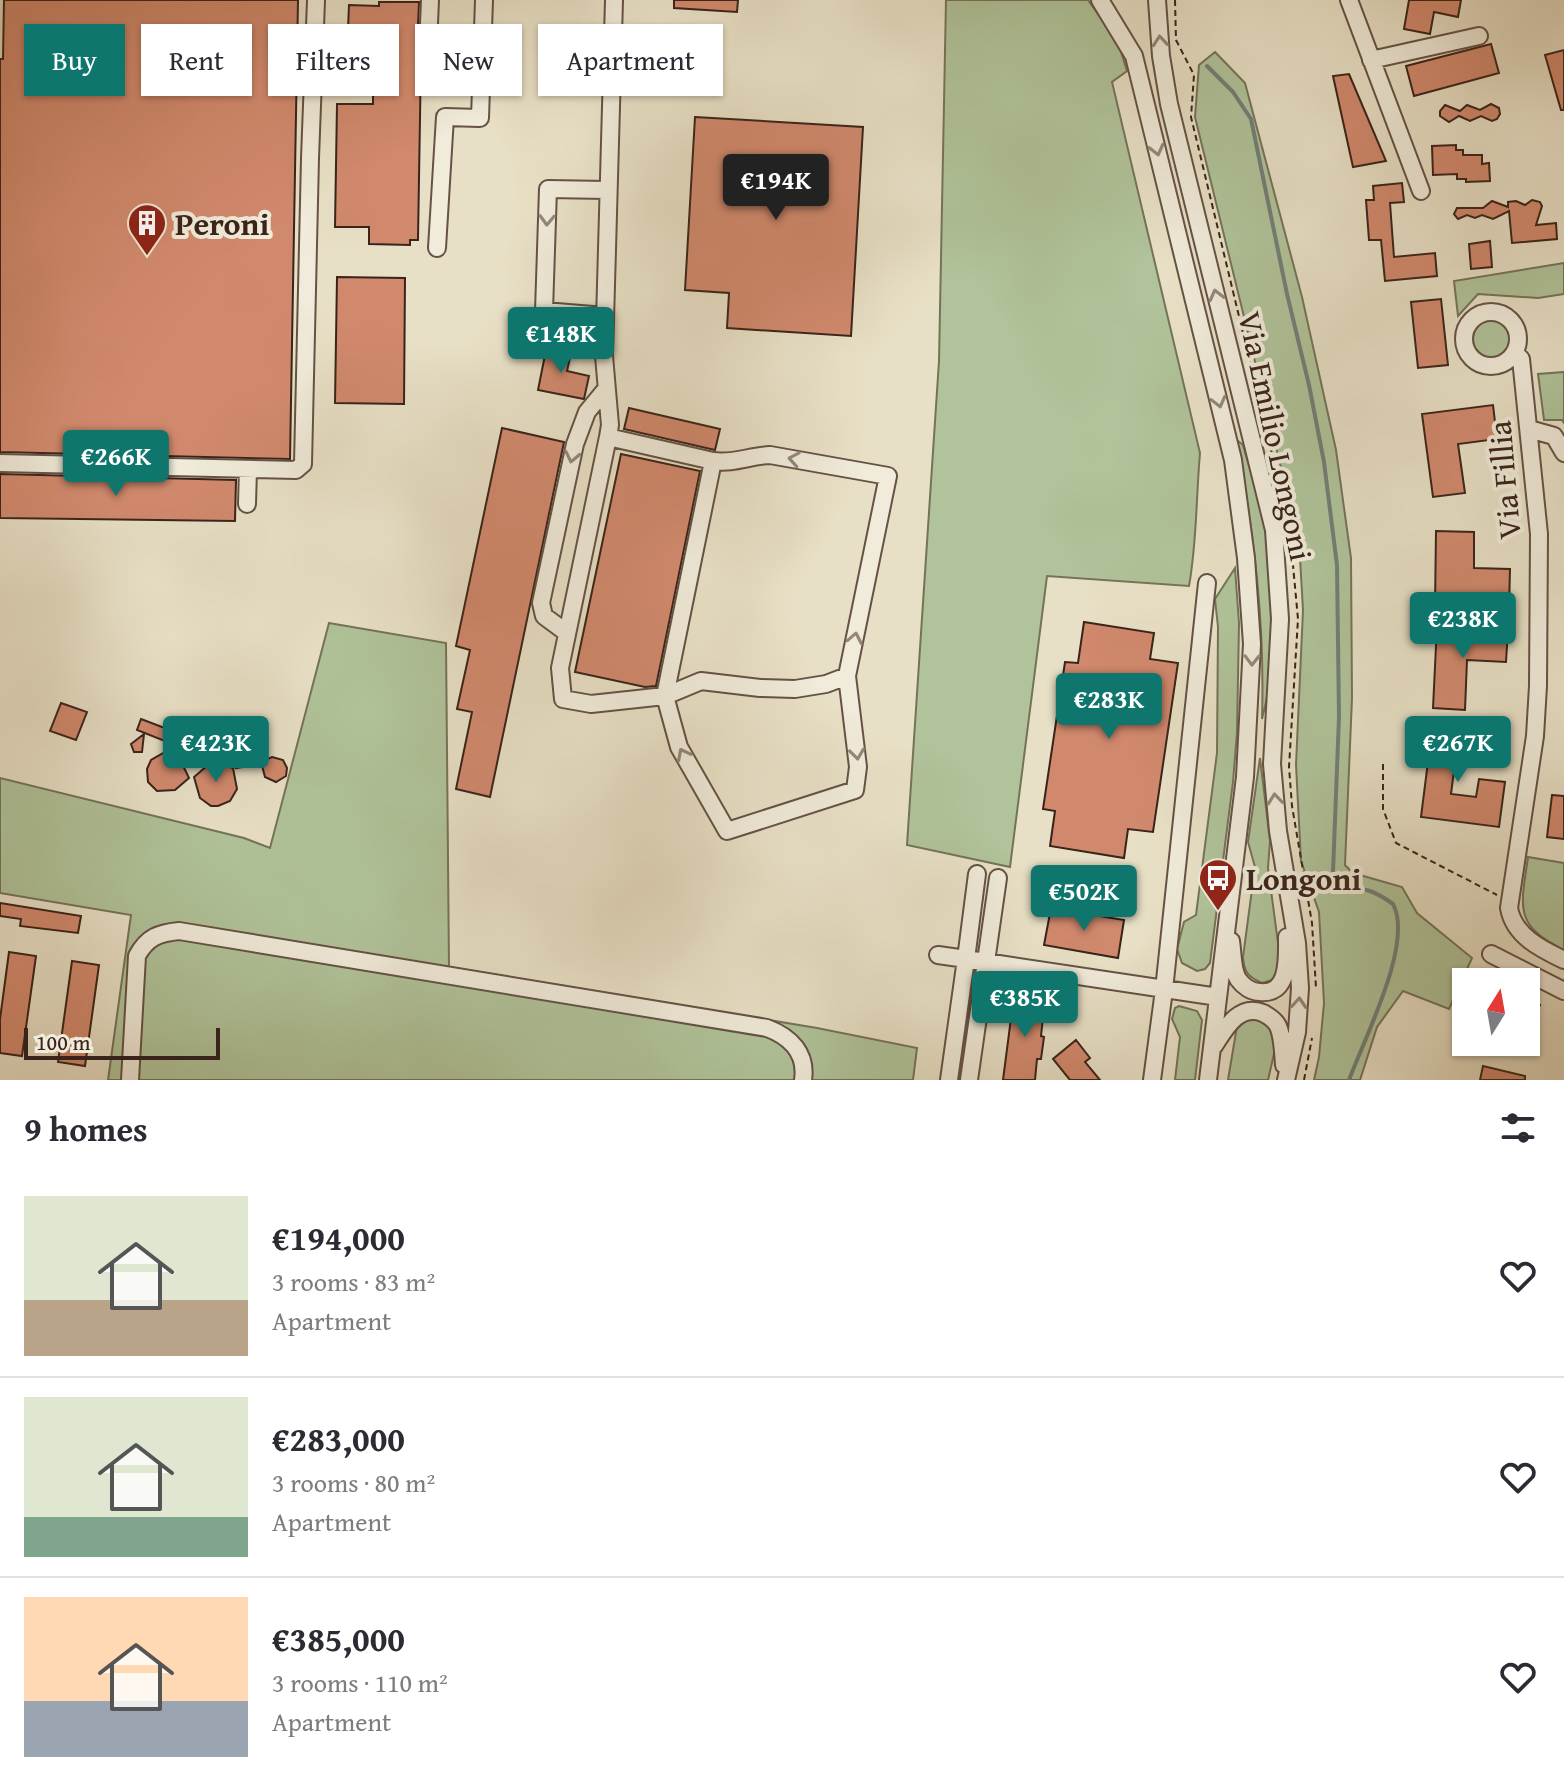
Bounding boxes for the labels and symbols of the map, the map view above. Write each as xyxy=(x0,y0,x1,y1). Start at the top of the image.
one-way arrow xyxy=(1152,34,1169,47)
one-way arrow xyxy=(1148,142,1165,156)
pin: €194K xyxy=(720,154,832,222)
place label: Peroni xyxy=(175,200,269,247)
building icon: Peroni xyxy=(126,202,168,257)
one-way arrow xyxy=(539,214,556,227)
one-way arrow xyxy=(1209,288,1226,302)
pin: €148K xyxy=(505,307,617,375)
street label: Via Emilio Longoni xyxy=(1227,307,1325,565)
one-way arrow xyxy=(1210,395,1227,409)
street label: Via Fillia xyxy=(1475,419,1533,541)
pin: €266K xyxy=(60,430,172,498)
one-way arrow xyxy=(564,450,581,464)
one-way arrow xyxy=(788,452,801,469)
pin: €238K xyxy=(1407,592,1519,660)
one-way arrow xyxy=(846,632,863,646)
one-way arrow xyxy=(1243,654,1260,667)
pin: €283K xyxy=(1053,673,1165,741)
pin: €423K xyxy=(160,716,272,784)
pin: €267K xyxy=(1402,716,1514,784)
one-way arrow xyxy=(678,748,693,763)
one-way arrow xyxy=(848,748,865,761)
one-way arrow xyxy=(1266,792,1283,805)
place label: Longoni xyxy=(1246,855,1361,902)
bus stop icon: Longoni xyxy=(1197,857,1239,912)
pin: €502K xyxy=(1028,865,1140,933)
north arrow xyxy=(1452,968,1540,1056)
pin: €385K xyxy=(969,971,1081,1039)
one-way arrow xyxy=(1290,996,1307,1009)
scale bar xyxy=(24,1024,220,1060)

